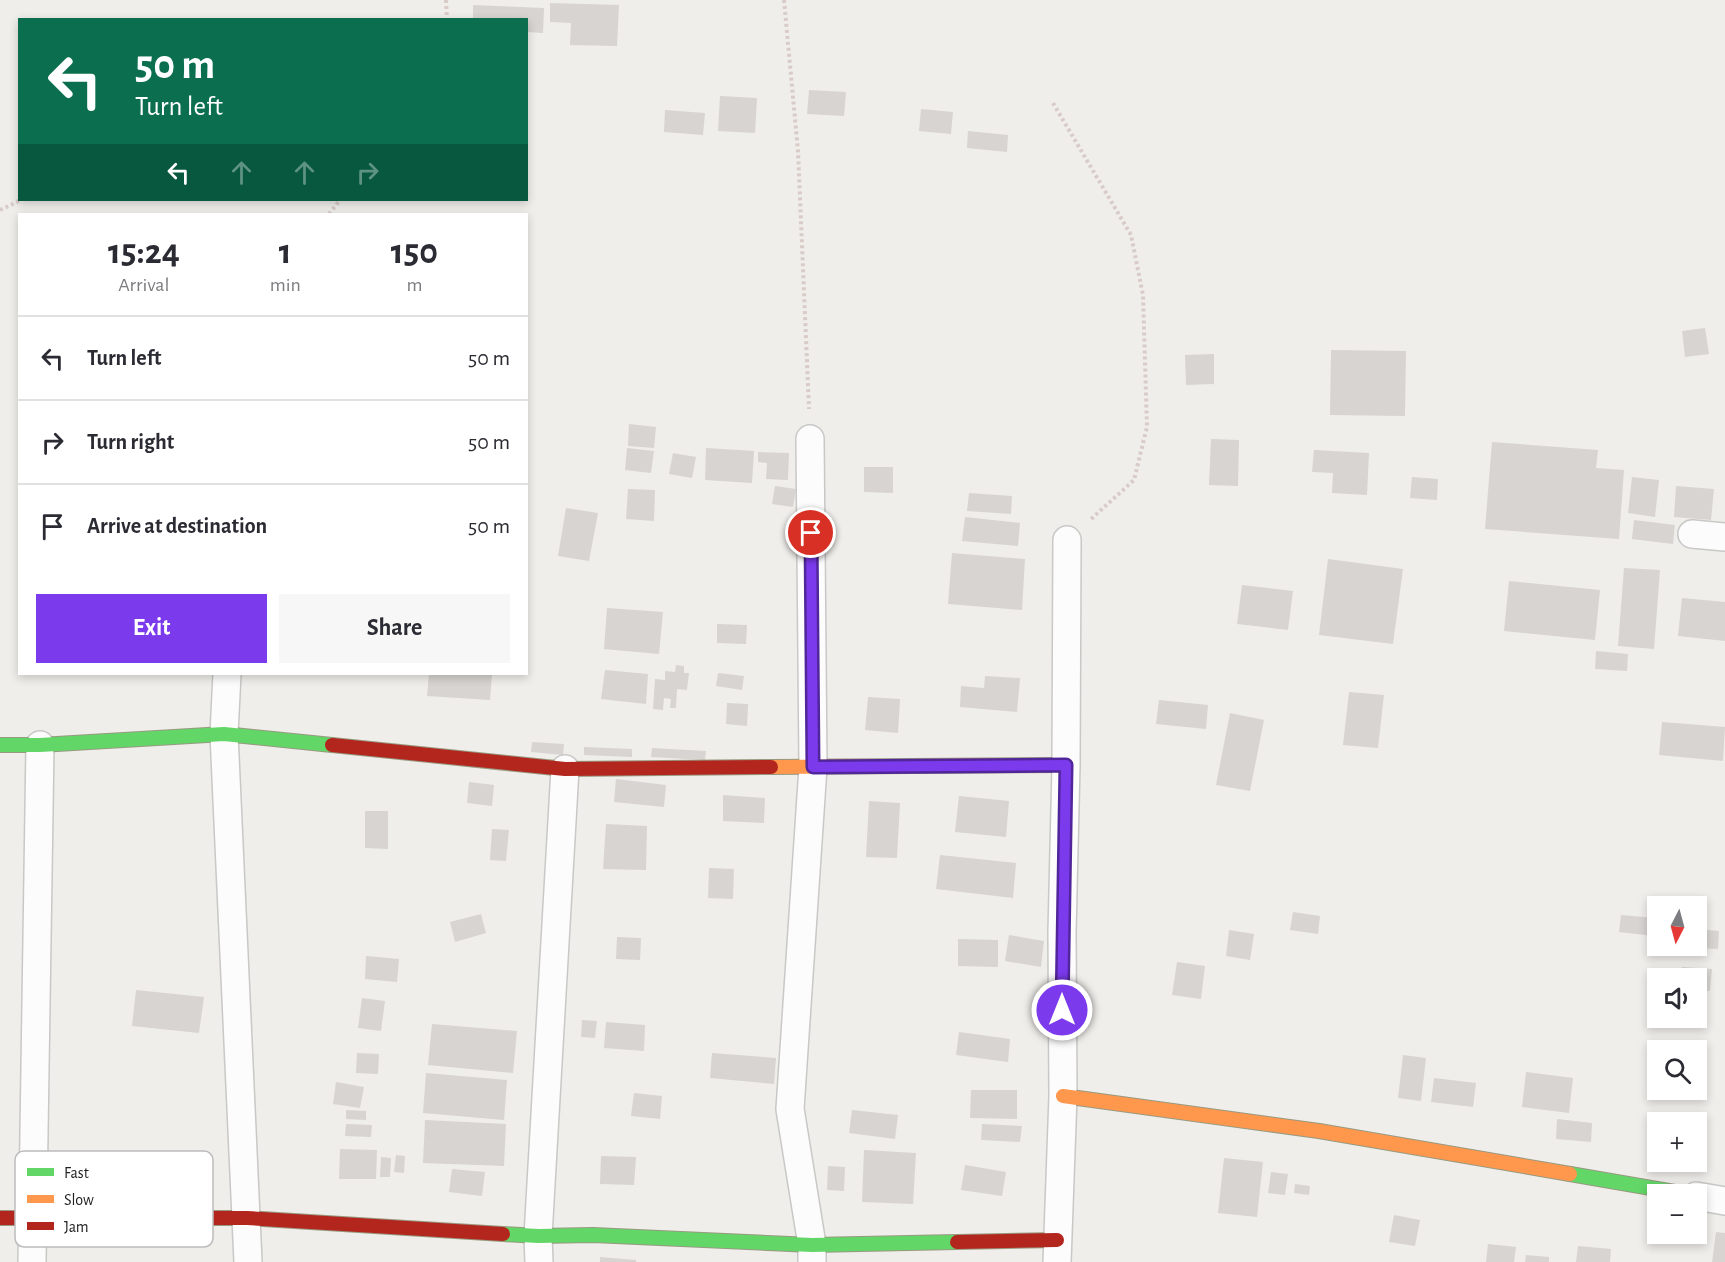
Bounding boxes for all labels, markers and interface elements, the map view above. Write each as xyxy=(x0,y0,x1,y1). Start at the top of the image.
icon: left xyxy=(36,42,114,120)
text: 50 m xyxy=(135,44,215,86)
text: Turn left xyxy=(135,93,223,120)
icon: left xyxy=(162,156,195,189)
icon: ahead xyxy=(225,156,258,189)
icon: ahead xyxy=(288,156,321,189)
icon: right xyxy=(351,156,384,189)
text: 15:24 xyxy=(108,234,180,270)
text: 1 xyxy=(279,234,292,270)
text: 150 xyxy=(391,234,438,270)
text: Arrival xyxy=(118,275,170,295)
text: min xyxy=(270,275,301,295)
text: m xyxy=(406,275,422,295)
icon: left xyxy=(36,342,69,375)
text: Turn left xyxy=(87,347,161,369)
text: 50 m xyxy=(468,347,510,369)
icon: right xyxy=(36,426,69,459)
text: Turn right xyxy=(87,431,174,453)
text: 50 m xyxy=(468,431,510,453)
pin xyxy=(785,507,836,558)
icon: arrive xyxy=(36,510,69,543)
text: Arrive at destination xyxy=(87,515,267,537)
text: 50 m xyxy=(468,515,510,537)
icon: arrive xyxy=(794,516,827,549)
button: Exit xyxy=(36,594,267,663)
button: Share xyxy=(279,594,510,663)
north arrow xyxy=(1647,896,1707,956)
map controls xyxy=(1647,896,1707,1244)
button: sound xyxy=(1647,968,1707,1028)
position arrow xyxy=(1030,978,1094,1042)
button: search xyxy=(1647,1040,1707,1100)
button: + xyxy=(1647,1112,1707,1172)
legend xyxy=(15,1151,213,1247)
text: Fast xyxy=(64,1165,89,1181)
button: − xyxy=(1647,1184,1707,1244)
text: Slow xyxy=(64,1192,94,1208)
text: Jam xyxy=(64,1219,89,1235)

